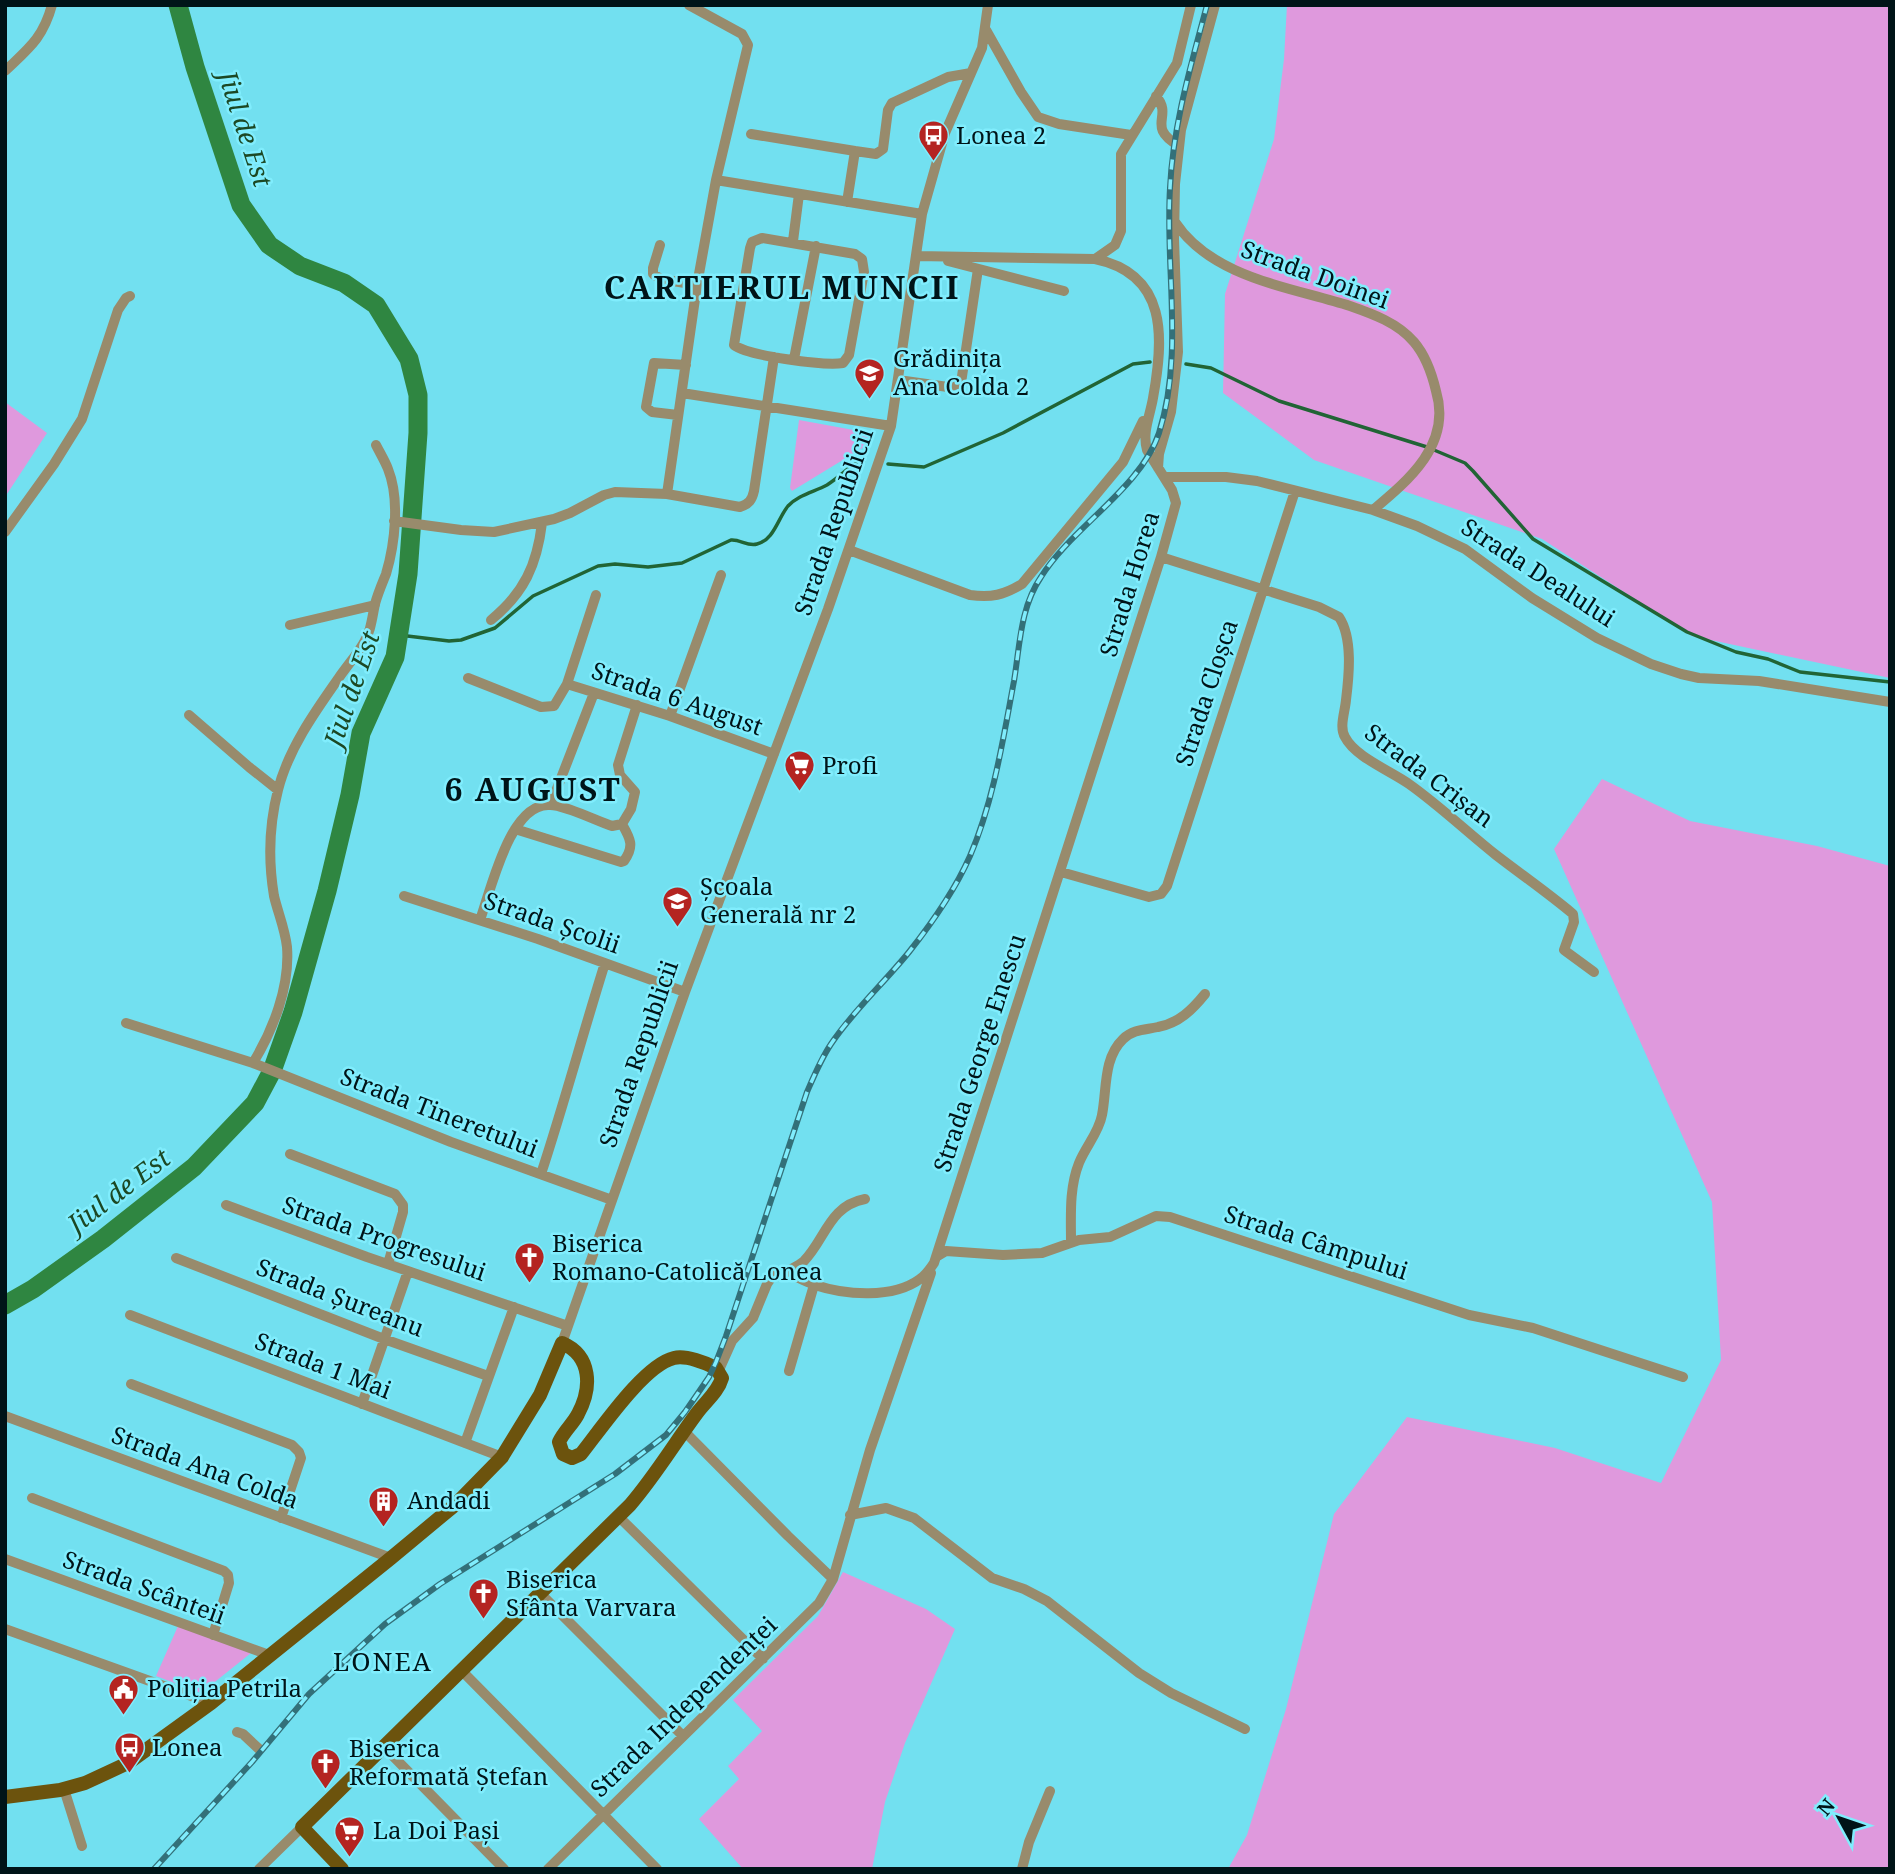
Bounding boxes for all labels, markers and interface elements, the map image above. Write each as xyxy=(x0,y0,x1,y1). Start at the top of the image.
water label: Jiul de Est xyxy=(209,61,282,192)
place label: Lonea 2 xyxy=(956,118,1046,151)
bus stop icon: Lonea 2 xyxy=(916,119,950,163)
street label: Strada Doinei xyxy=(1237,232,1394,316)
district label: CARTIERUL MUNCII xyxy=(604,265,960,308)
place label: Grădinița Ana Colda 2 xyxy=(893,341,1029,402)
school or university icon: Grădinița Ana Colda 2 xyxy=(853,356,887,400)
street label: Strada Republicii xyxy=(785,423,880,620)
street label: Strada Horea xyxy=(1091,507,1166,661)
street label: Strada Dealului xyxy=(1456,510,1622,634)
street label: Strada Cloșca xyxy=(1166,615,1245,770)
water label: Jiul de Est xyxy=(313,626,388,756)
street label: Strada 6 August xyxy=(587,653,768,742)
street label: Strada Crișan xyxy=(1359,715,1501,834)
place label: Profi xyxy=(822,748,878,781)
supermarket icon: Profi xyxy=(782,749,816,793)
district label: 6 AUGUST xyxy=(444,767,622,810)
place label: Școala Generală nr 2 xyxy=(700,869,856,930)
street label: Strada Școlii xyxy=(480,883,625,960)
school or university icon: Școala Generală nr 2 xyxy=(660,884,694,928)
street label: Strada George Enescu xyxy=(924,929,1033,1176)
street label: Strada Republicii xyxy=(590,955,685,1152)
street label: Strada Tineretului xyxy=(336,1059,543,1165)
water label: Jiul de Est xyxy=(56,1139,177,1244)
street label: Strada Progresului xyxy=(278,1187,491,1288)
street label: Strada Câmpului xyxy=(1220,1196,1413,1287)
place label: Biserica Romano-Catolică Lonea xyxy=(552,1226,822,1287)
church icon: Biserica Romano-Catolică Lonea xyxy=(512,1241,546,1285)
street label: Strada Șureanu xyxy=(252,1249,429,1344)
street label: Strada 1 Mai xyxy=(251,1323,397,1406)
street label: Strada Ana Colda xyxy=(107,1417,304,1516)
place label: Andadi xyxy=(407,1483,490,1516)
building icon: Andadi xyxy=(367,1484,401,1528)
street label: Strada Scânteii xyxy=(59,1542,231,1631)
place label: Biserica Sfânta Varvara xyxy=(506,1562,676,1623)
church icon: Biserica Sfânta Varvara xyxy=(466,1577,500,1621)
street label: Strada Independenței xyxy=(583,1608,784,1804)
district label: LONEA xyxy=(333,1643,433,1679)
place label: Poliția Petrila xyxy=(147,1671,302,1704)
public building icon: Poliția Petrila xyxy=(107,1672,141,1716)
place label: Lonea xyxy=(152,1730,223,1763)
bus stop icon: Lonea xyxy=(112,1731,146,1775)
place label: Biserica Reformată Ștefan xyxy=(349,1731,548,1792)
church icon: Biserica Reformată Ștefan xyxy=(309,1746,343,1790)
north arrow xyxy=(1804,1783,1874,1853)
text: N xyxy=(1811,1793,1841,1821)
place label: La Doi Pași xyxy=(373,1813,500,1846)
supermarket icon: La Doi Pași xyxy=(333,1814,367,1858)

